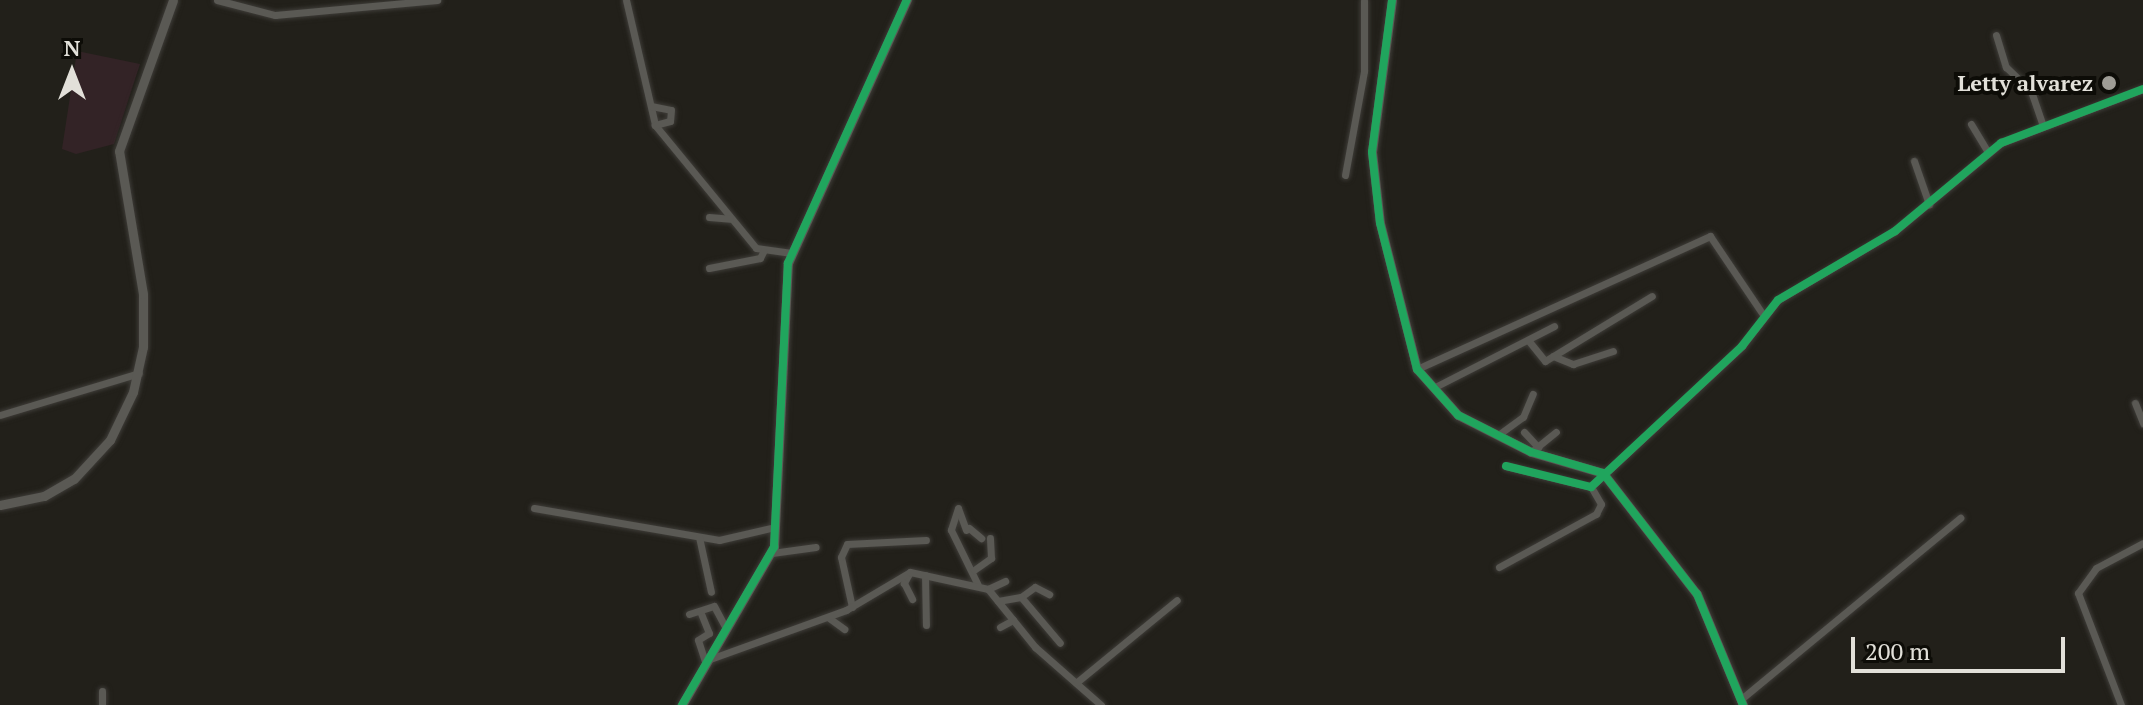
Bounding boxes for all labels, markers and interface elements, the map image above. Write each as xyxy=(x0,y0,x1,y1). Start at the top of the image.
north arrow xyxy=(32,32,112,112)
text: N xyxy=(64,33,80,62)
place label: Letty alvarez xyxy=(1957,70,2093,96)
marker: Letty alvarez xyxy=(2100,74,2118,92)
scale bar xyxy=(1855,621,2069,671)
text: 200 m xyxy=(1865,635,1930,667)

